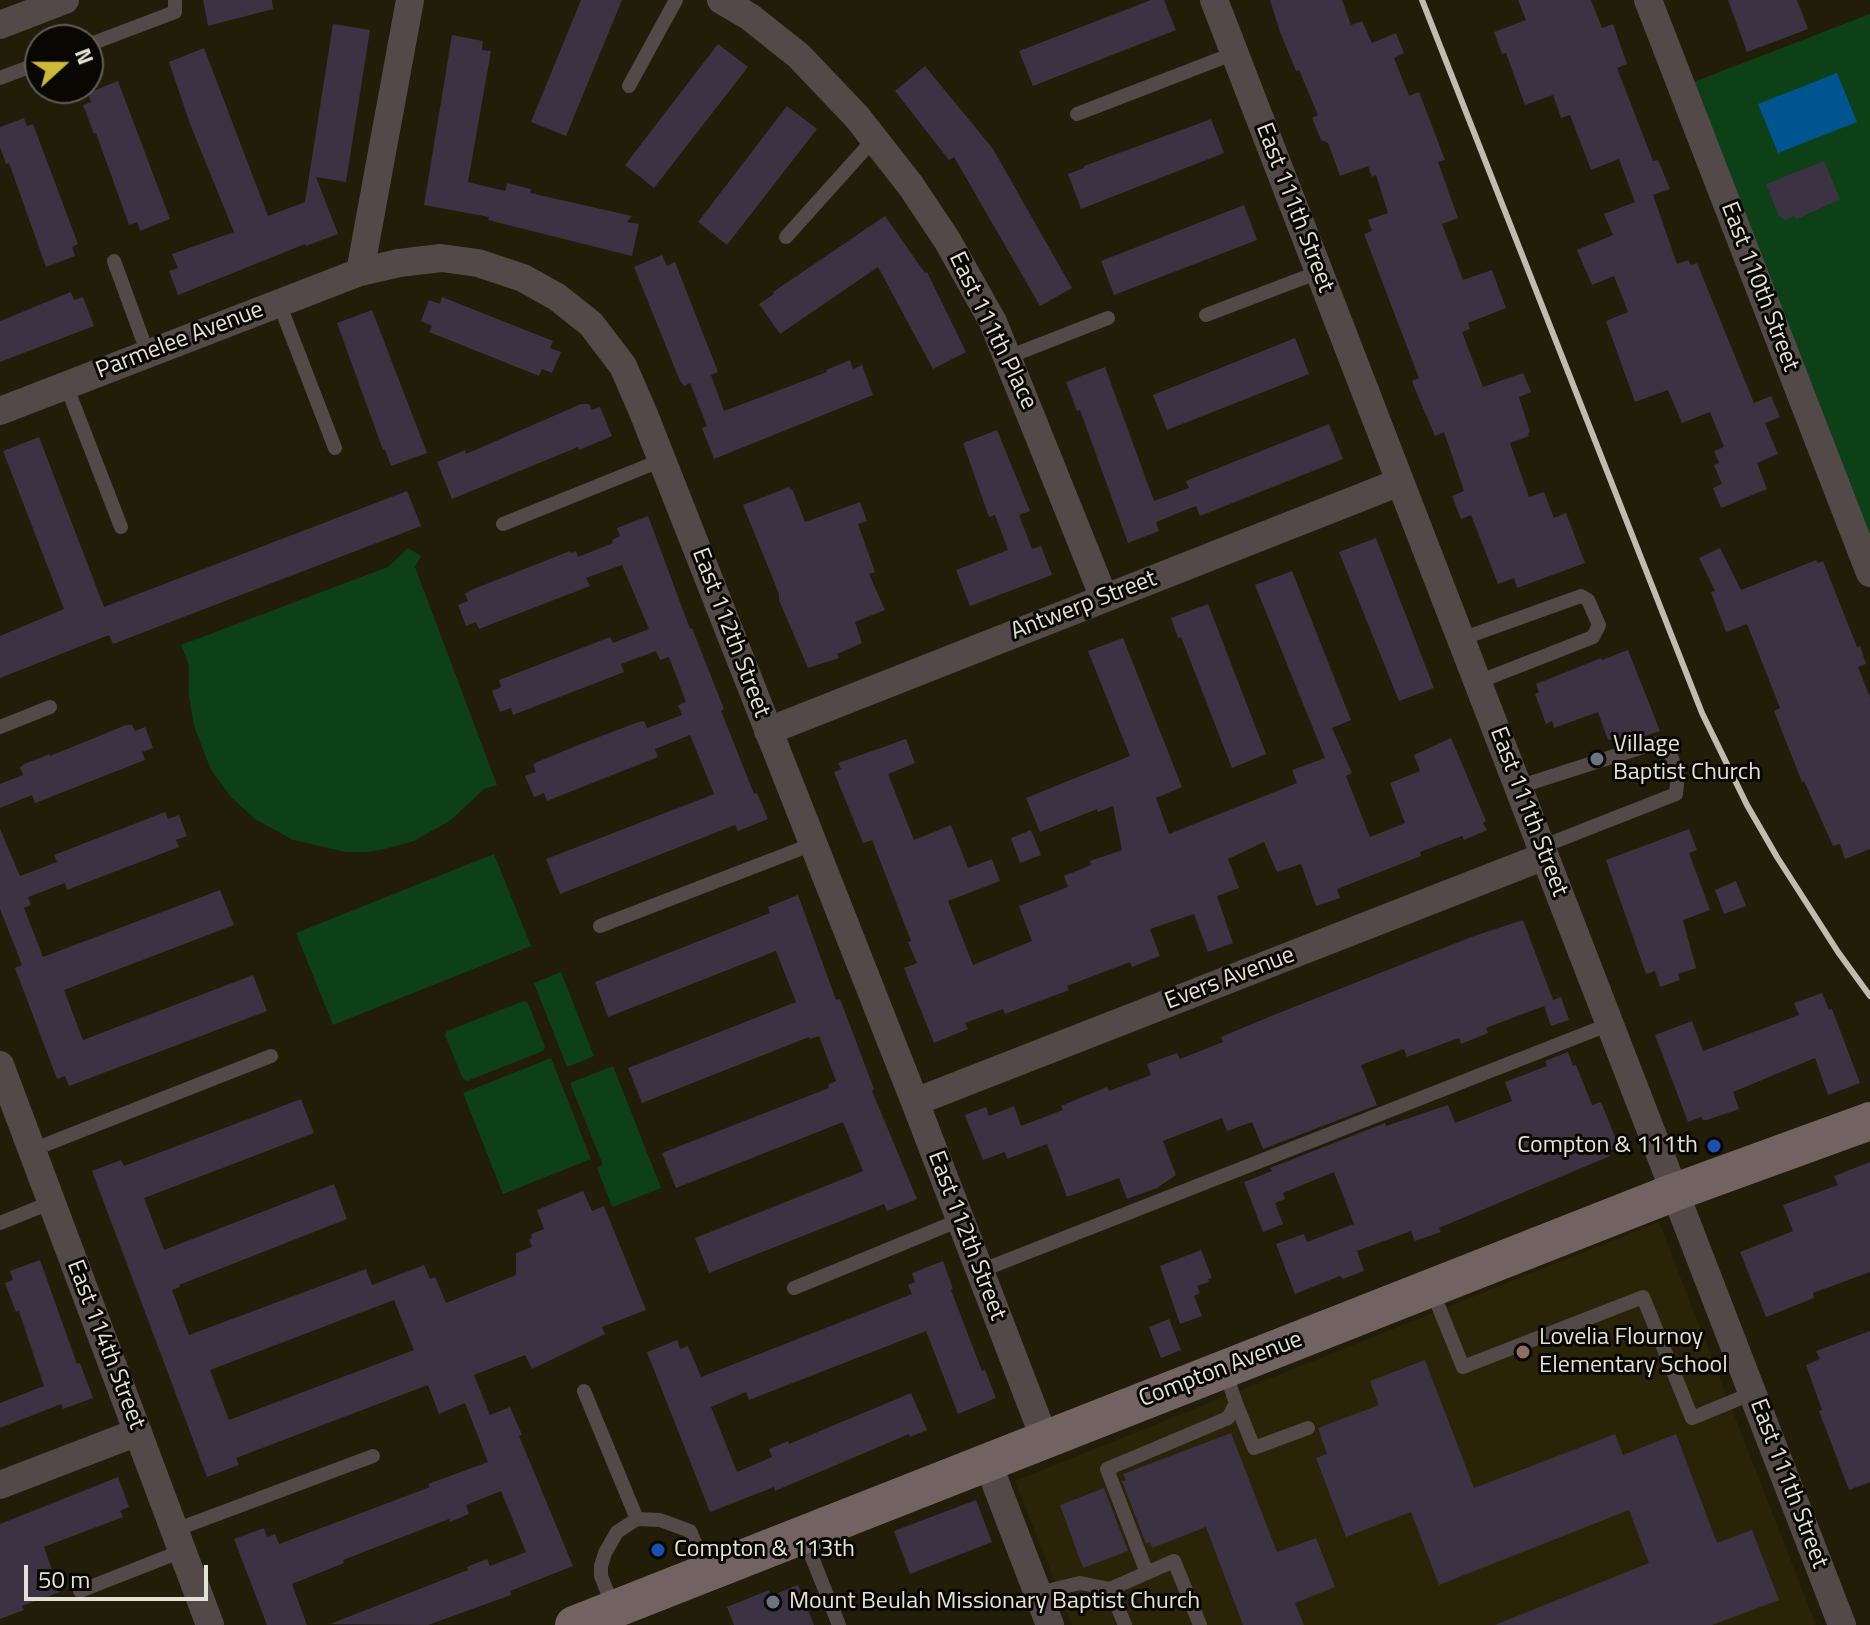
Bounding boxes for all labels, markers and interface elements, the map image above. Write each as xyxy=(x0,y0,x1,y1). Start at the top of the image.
north arrow xyxy=(24,24,104,104)
text: N xyxy=(66,43,103,69)
street label: East 111th Street xyxy=(1248,119,1340,297)
street label: East 110th Street xyxy=(1713,198,1805,376)
street label: East 111th Place xyxy=(942,248,1042,414)
street label: Parmelee Avenue xyxy=(92,296,268,386)
street label: East 112th Street xyxy=(684,544,776,722)
street label: Antwerp Street xyxy=(1007,565,1161,647)
street label: East 111th Street xyxy=(1482,723,1574,901)
place label: Village Baptist Church xyxy=(1613,731,1761,787)
marker: Village Baptist Church xyxy=(1588,750,1606,768)
street label: Evers Avenue xyxy=(1161,941,1299,1017)
place label: Compton & 111th xyxy=(1517,1132,1698,1160)
marker: Compton & 111th xyxy=(1705,1137,1723,1155)
street label: East 112th Street xyxy=(920,1147,1012,1325)
street label: East 114th Street xyxy=(59,1256,151,1434)
place label: Lovelia Flournoy Elementary School xyxy=(1539,1324,1728,1380)
street label: Compton Avenue xyxy=(1135,1326,1307,1414)
marker: Lovelia Flournoy Elementary School xyxy=(1514,1343,1532,1361)
street label: East 111th Street xyxy=(1742,1395,1834,1573)
place label: Compton & 113th xyxy=(674,1536,855,1564)
marker: Compton & 113th xyxy=(649,1541,667,1559)
scale bar xyxy=(28,1549,212,1599)
text: 50 m xyxy=(38,1561,90,1597)
place label: Mount Beulah Missionary Baptist Church xyxy=(789,1588,1200,1616)
marker: Mount Beulah Missionary Baptist Church xyxy=(764,1593,782,1611)

